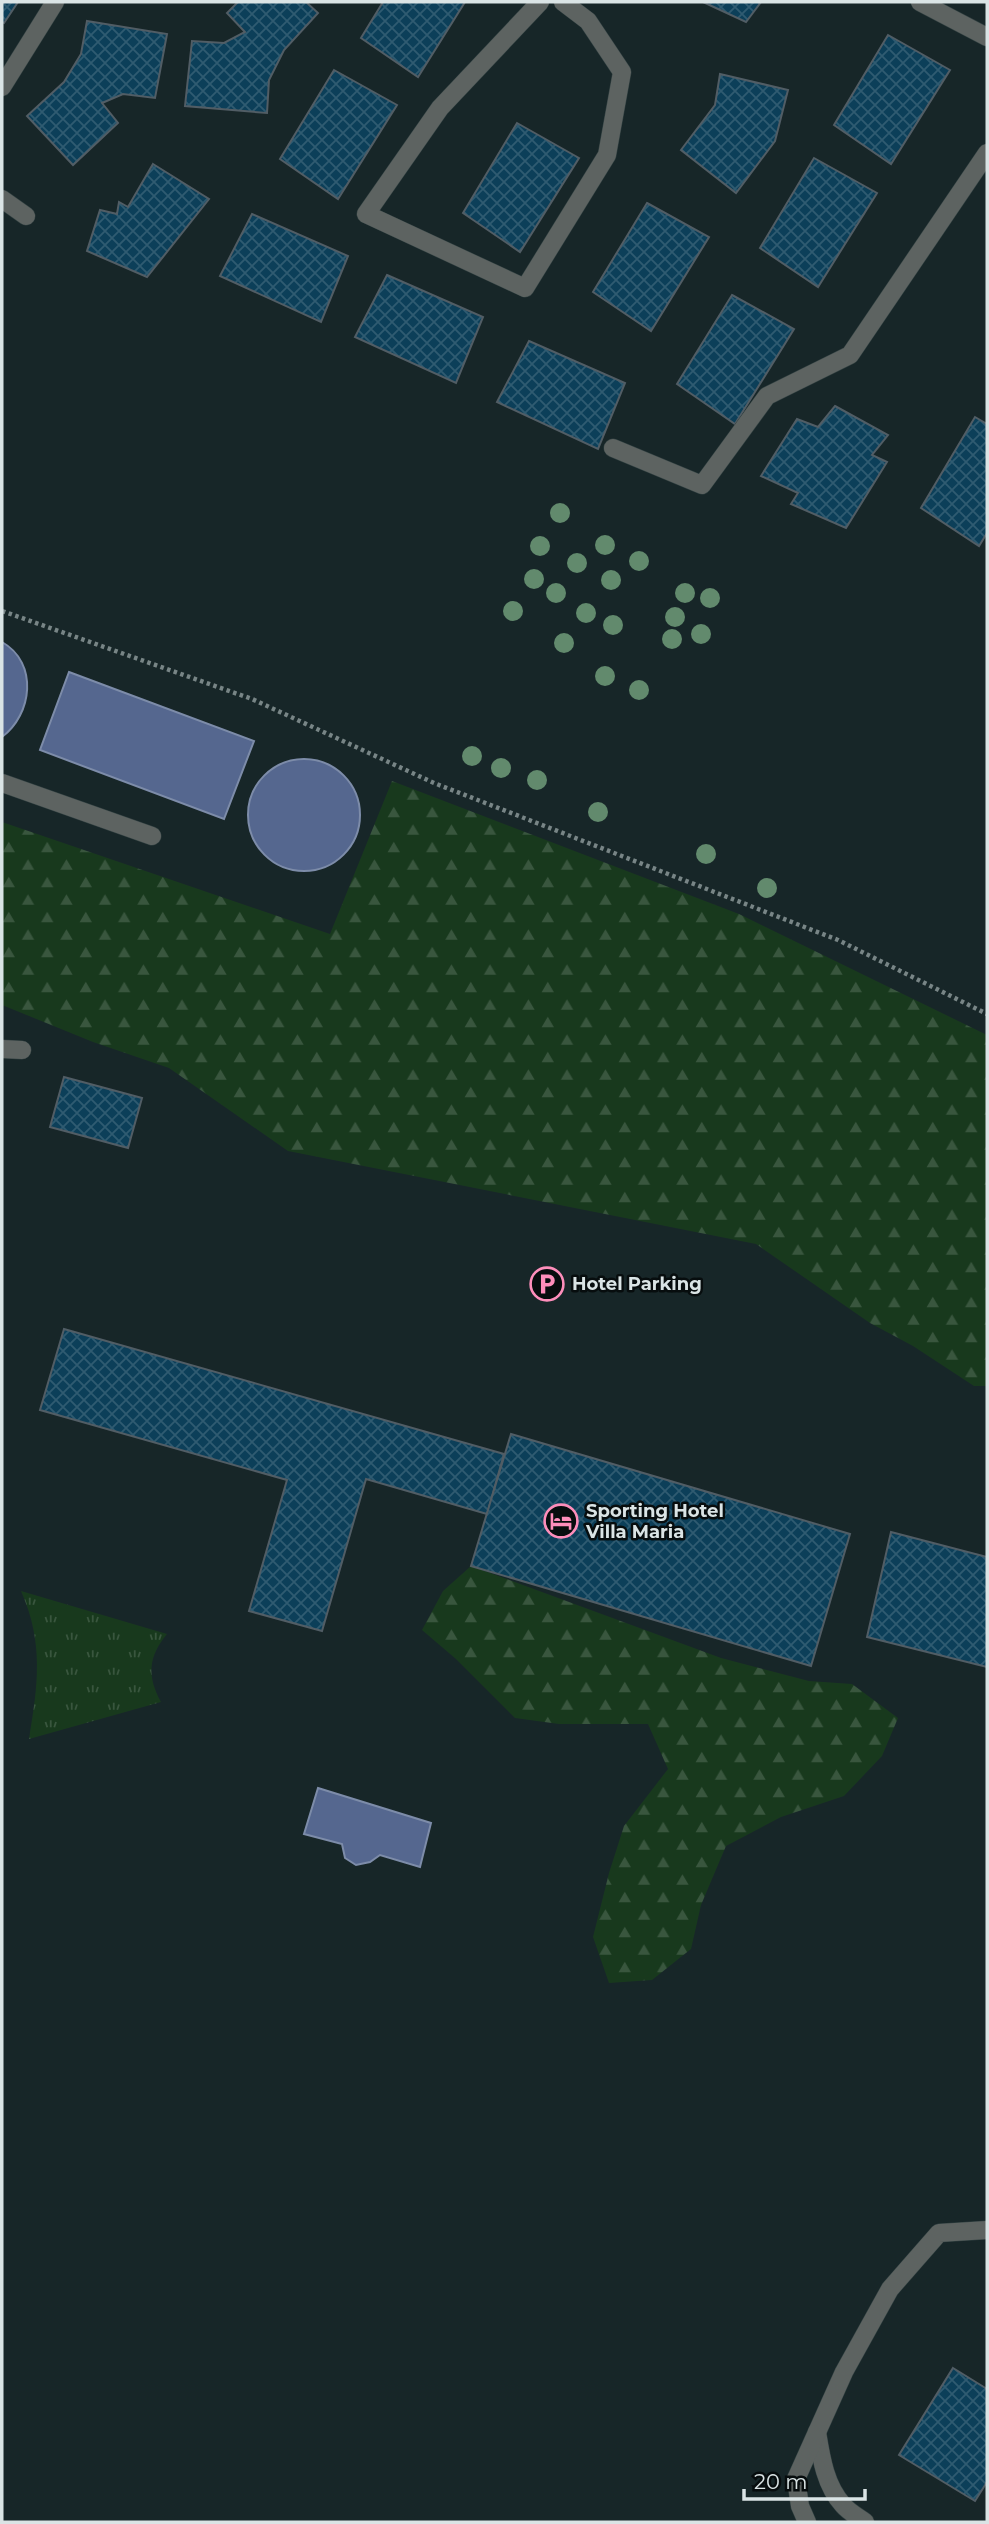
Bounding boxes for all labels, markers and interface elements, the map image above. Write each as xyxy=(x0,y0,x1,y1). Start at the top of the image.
parking icon: Hotel Parking xyxy=(528,1265,566,1303)
place label: Hotel Parking xyxy=(572,1273,702,1295)
place label: Sporting Hotel Villa Maria xyxy=(585,1500,724,1543)
hotel icon: Sporting Hotel Villa Maria xyxy=(542,1502,580,1540)
scale bar xyxy=(744,2458,865,2502)
text: 20 m xyxy=(754,2469,808,2494)

